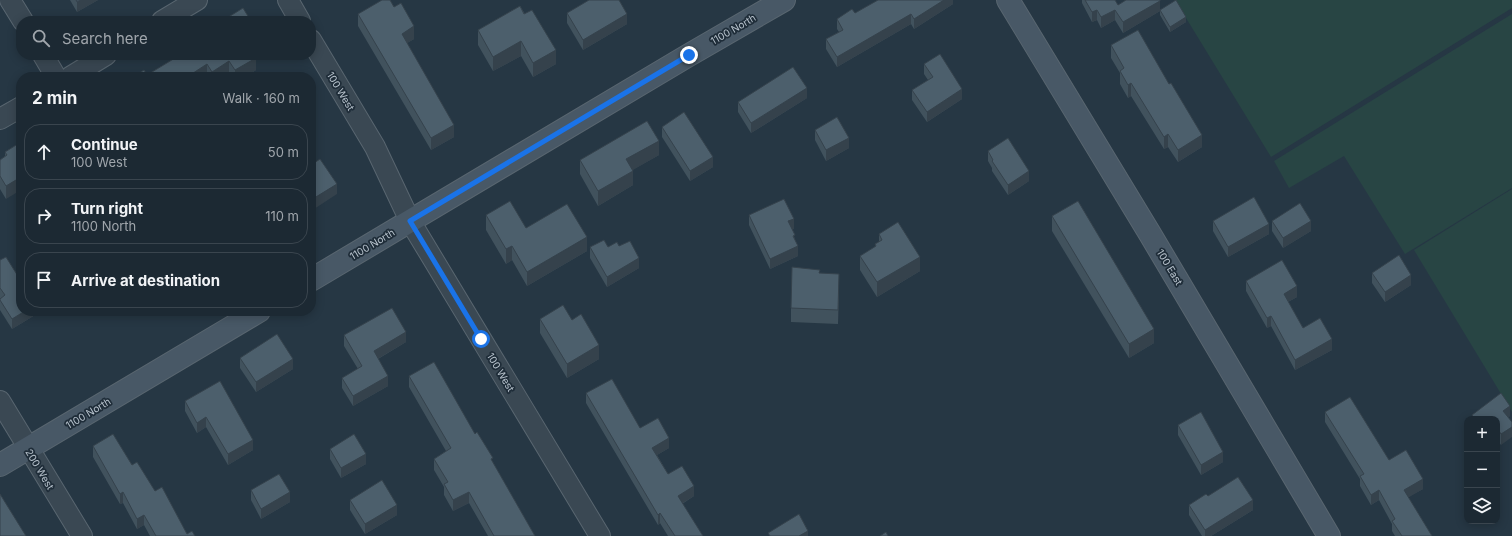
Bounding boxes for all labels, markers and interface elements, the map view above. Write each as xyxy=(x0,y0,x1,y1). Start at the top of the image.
street label: 1100 North xyxy=(708,11,758,47)
search box xyxy=(16,16,316,60)
icon: search xyxy=(30,27,52,49)
text: Search here xyxy=(62,29,148,48)
route end xyxy=(680,46,698,64)
street label: 100 West xyxy=(325,69,358,113)
text: 2 min xyxy=(32,88,77,108)
text: Walk · 160 m xyxy=(223,90,300,106)
text: Continue xyxy=(71,135,138,154)
icon: ahead xyxy=(33,141,55,163)
text: 50 m xyxy=(268,144,299,160)
text: 100 West xyxy=(71,154,127,170)
text: Turn right xyxy=(71,199,143,218)
icon: right xyxy=(33,205,55,227)
text: 110 m xyxy=(265,208,299,224)
text: 1100 North xyxy=(71,218,136,234)
street label: 1100 North xyxy=(347,226,397,262)
street label: 100 East xyxy=(1155,247,1186,288)
icon: arrive xyxy=(33,269,55,291)
text: Arrive at destination xyxy=(71,271,220,290)
route start xyxy=(472,330,490,348)
street label: 100 West xyxy=(485,350,518,394)
street label: 1100 North xyxy=(63,395,113,431)
map controls xyxy=(1464,416,1500,524)
button: + xyxy=(1464,416,1500,452)
street label: 200 West xyxy=(23,447,57,492)
button: − xyxy=(1464,452,1500,488)
button: layers xyxy=(1464,488,1500,524)

